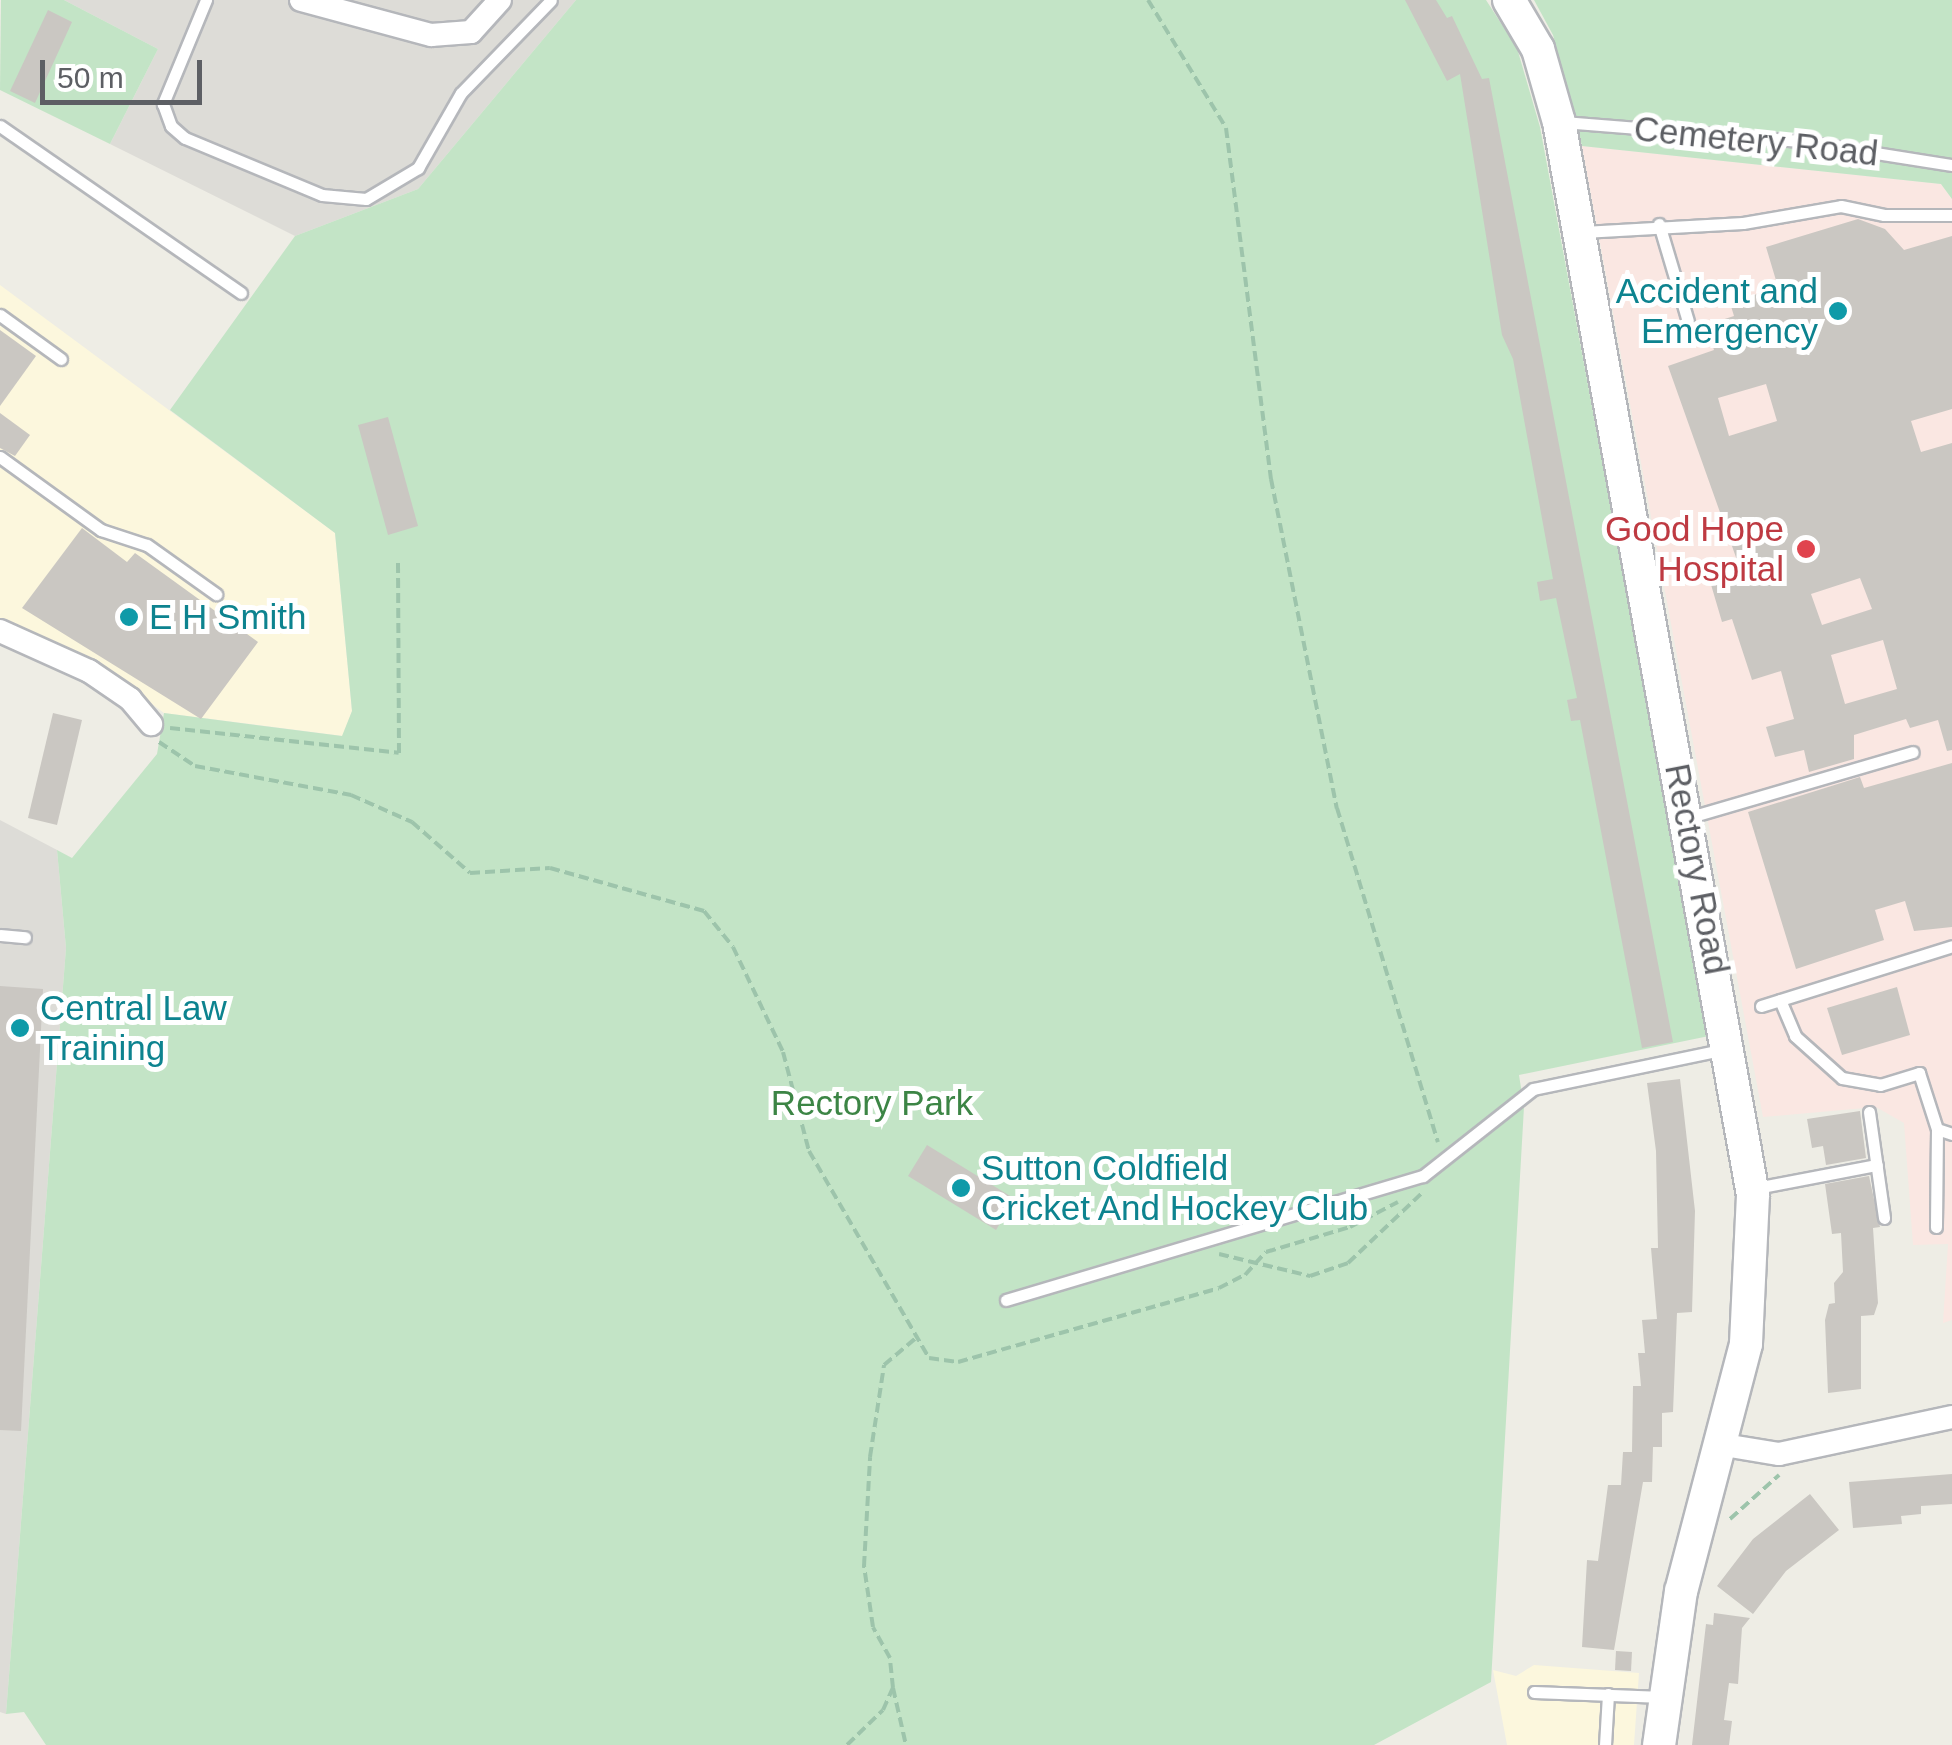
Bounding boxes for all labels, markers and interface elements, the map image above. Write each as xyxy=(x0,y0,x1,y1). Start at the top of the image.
scale bar xyxy=(45,40,208,102)
text: 50 m xyxy=(57,61,124,94)
street label: Cemetery Road xyxy=(1632,107,1880,175)
place label: Accident and Emergency xyxy=(1616,270,1818,352)
marker: Accident and Emergency xyxy=(1827,300,1849,322)
place label: Good Hope Hospital xyxy=(1605,508,1784,590)
marker: Good Hope Hospital xyxy=(1793,536,1819,562)
place label: E H Smith xyxy=(149,596,307,638)
marker: E H Smith xyxy=(118,606,140,628)
street label: Rectory Road xyxy=(1656,760,1738,978)
place label: Central Law Training xyxy=(40,987,227,1069)
marker: Central Law Training xyxy=(9,1017,31,1039)
park label: Rectory Park xyxy=(771,1082,973,1124)
place label: Sutton Coldfield Cricket And Hockey Club xyxy=(981,1147,1370,1229)
marker: Sutton Coldfield Cricket And Hockey Club xyxy=(950,1177,972,1199)

